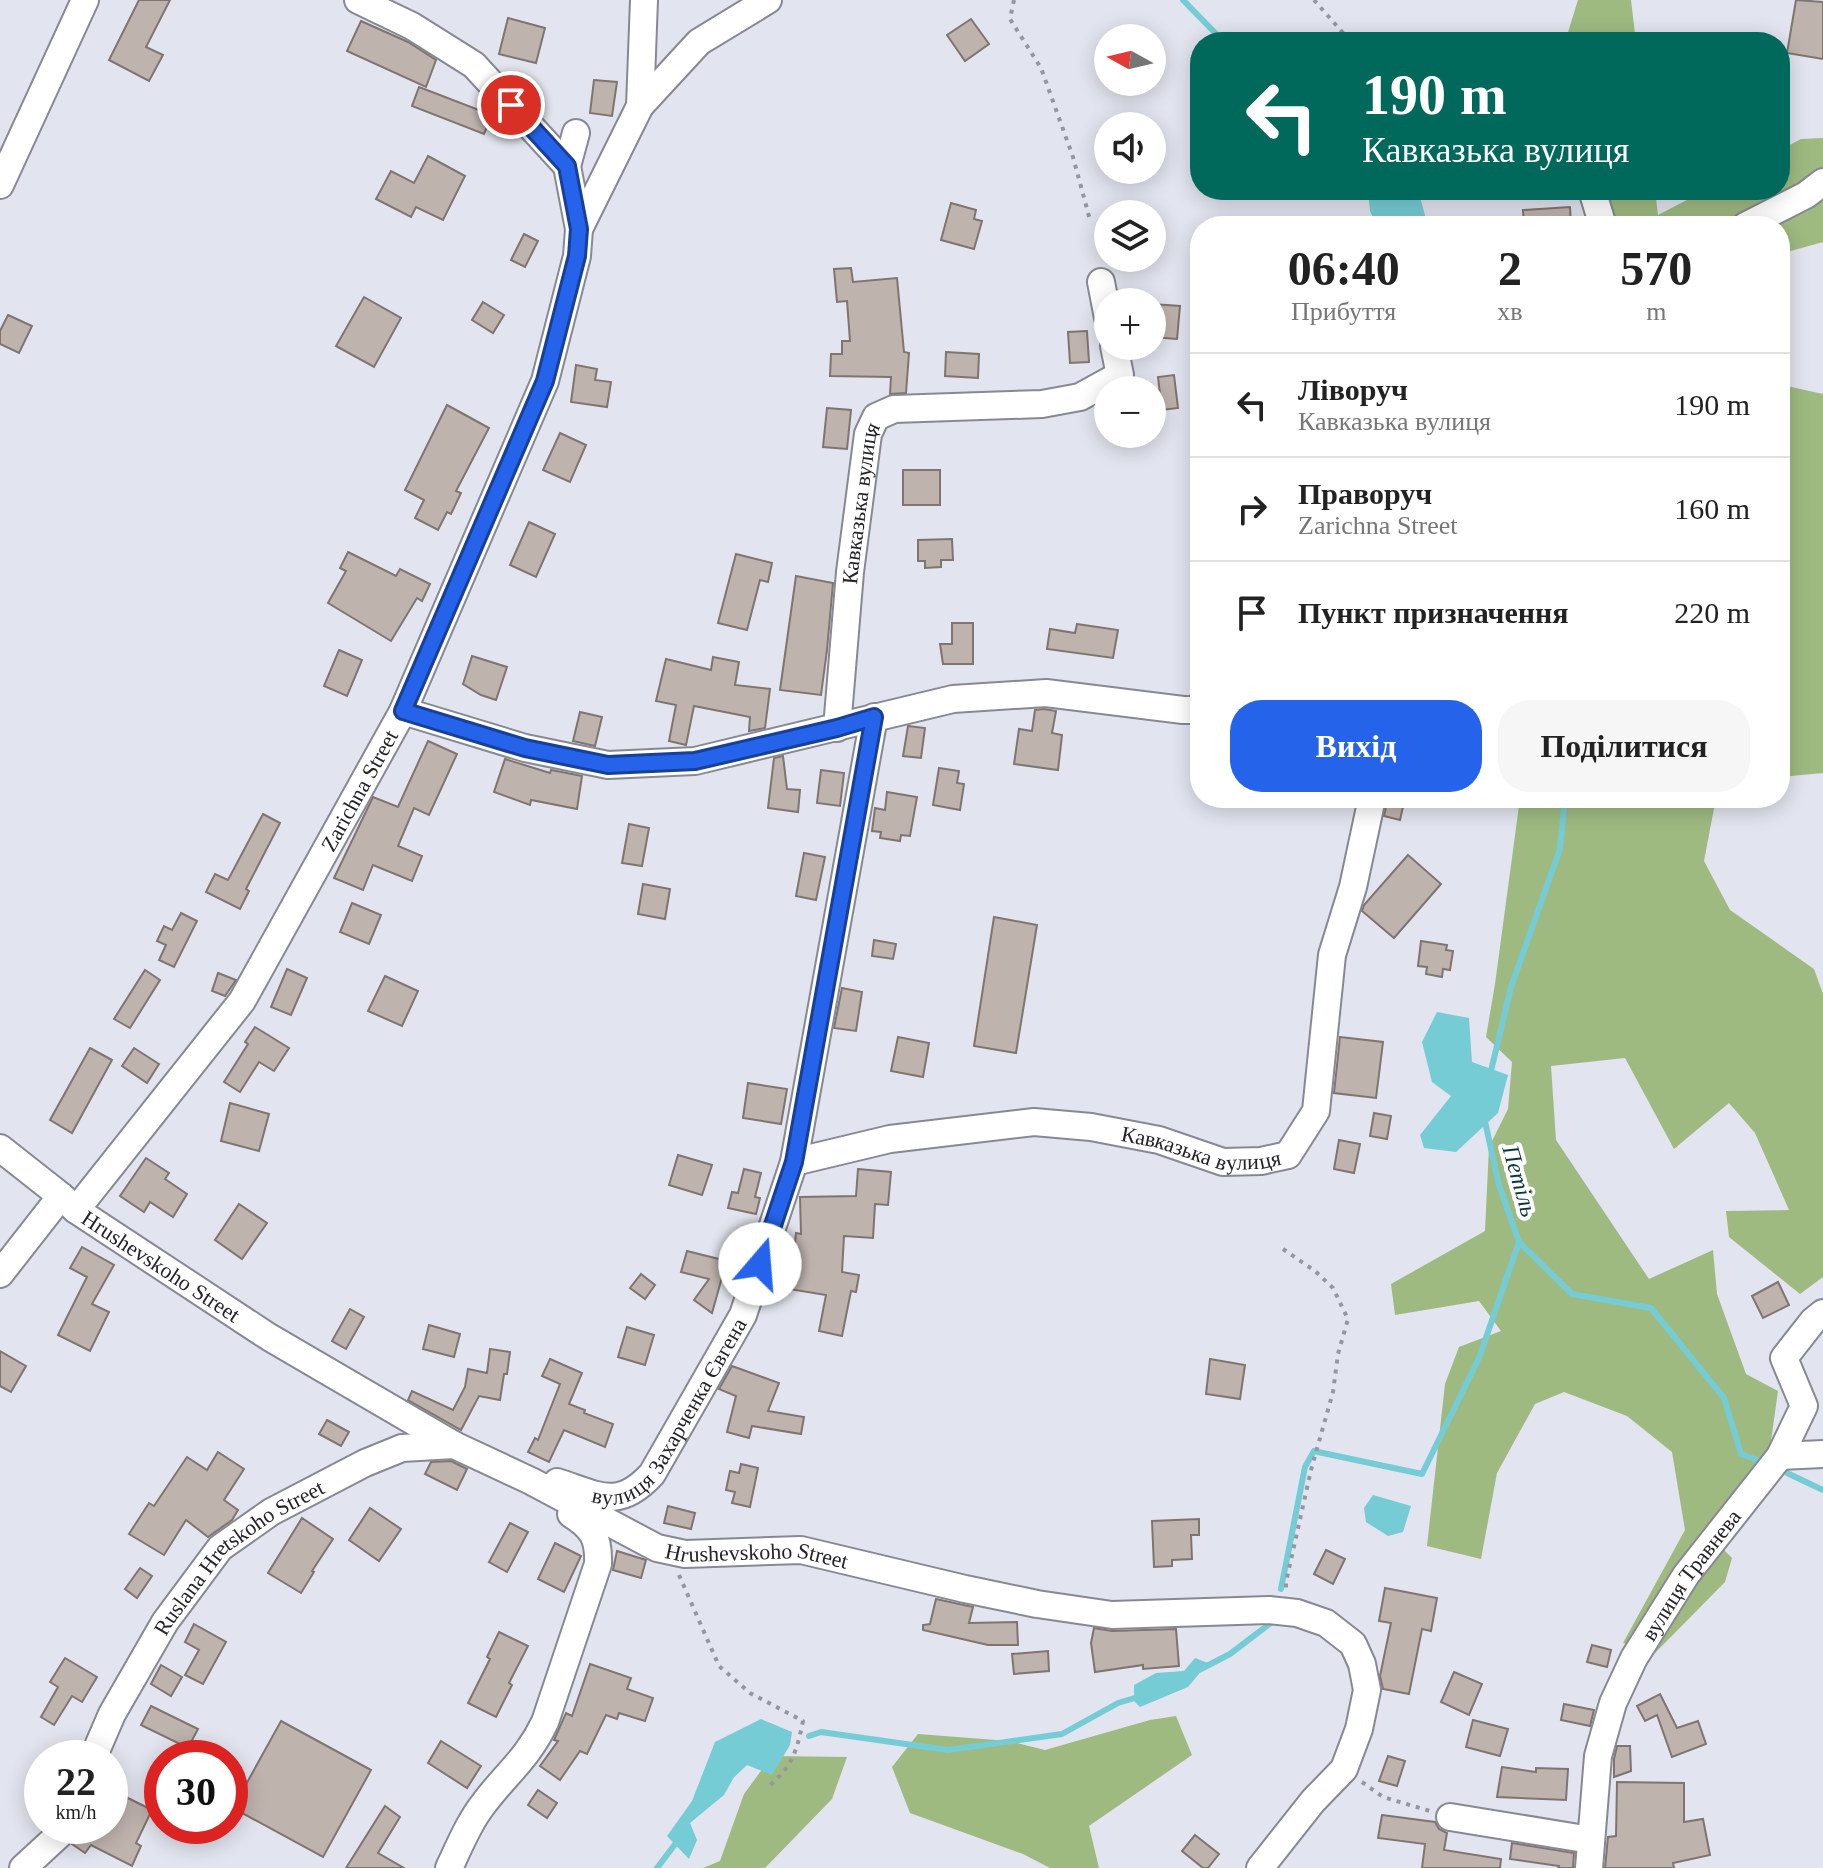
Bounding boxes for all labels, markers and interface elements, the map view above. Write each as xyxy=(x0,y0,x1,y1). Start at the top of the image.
north arrow xyxy=(1094,24,1166,96)
map controls xyxy=(1094,24,1166,448)
icon: left xyxy=(1230,64,1334,168)
text: 190 m xyxy=(1362,64,1507,126)
pin xyxy=(477,71,545,139)
icon: arrive xyxy=(489,83,533,127)
button: sound xyxy=(1094,112,1166,184)
text: Кавказька вулиця xyxy=(1362,130,1629,170)
button: layers xyxy=(1094,200,1166,272)
text: 06:40 xyxy=(1288,242,1400,295)
text: 2 xyxy=(1498,242,1522,295)
text: 570 xyxy=(1620,242,1692,295)
button: + xyxy=(1094,288,1166,360)
text: Прибуття xyxy=(1291,297,1396,326)
text: хв xyxy=(1497,297,1523,326)
text: m xyxy=(1646,297,1666,326)
text: Ліворуч xyxy=(1298,373,1408,406)
button: − xyxy=(1094,376,1166,448)
icon: left xyxy=(1230,383,1274,427)
text: 190 m xyxy=(1674,388,1750,421)
text: Кавказька вулиця xyxy=(1298,407,1491,436)
street label: Кавказька вулиця xyxy=(837,418,884,585)
text: Праворуч xyxy=(1298,477,1432,510)
icon: right xyxy=(1230,487,1274,531)
text: 160 m xyxy=(1674,492,1750,525)
text: Zarichna Street xyxy=(1298,511,1458,540)
icon: arrive xyxy=(1230,591,1274,635)
text: Пункт призначення xyxy=(1298,596,1569,629)
text: 220 m xyxy=(1674,596,1750,629)
button: Вихід xyxy=(1230,700,1482,792)
button: Поділитися xyxy=(1498,700,1750,792)
street label: Zarichna Street xyxy=(315,725,403,855)
street label: Кавказька вулиця xyxy=(1119,1121,1283,1175)
water label: Петіль xyxy=(1497,1141,1543,1220)
street label: Hrushevskoho Street xyxy=(77,1205,245,1327)
position arrow xyxy=(718,1222,802,1306)
street label: вулиця Захарченка Євгена xyxy=(590,1313,751,1510)
street label: Ruslana Hretskoho Street xyxy=(148,1474,328,1639)
street label: вулиця Травнева xyxy=(1636,1504,1746,1645)
street label: Hrushevskoho Street xyxy=(663,1537,851,1573)
speed limit sign: 30 xyxy=(144,1740,248,1844)
text: 22 xyxy=(56,1759,96,1804)
text: km/h xyxy=(55,1801,97,1823)

